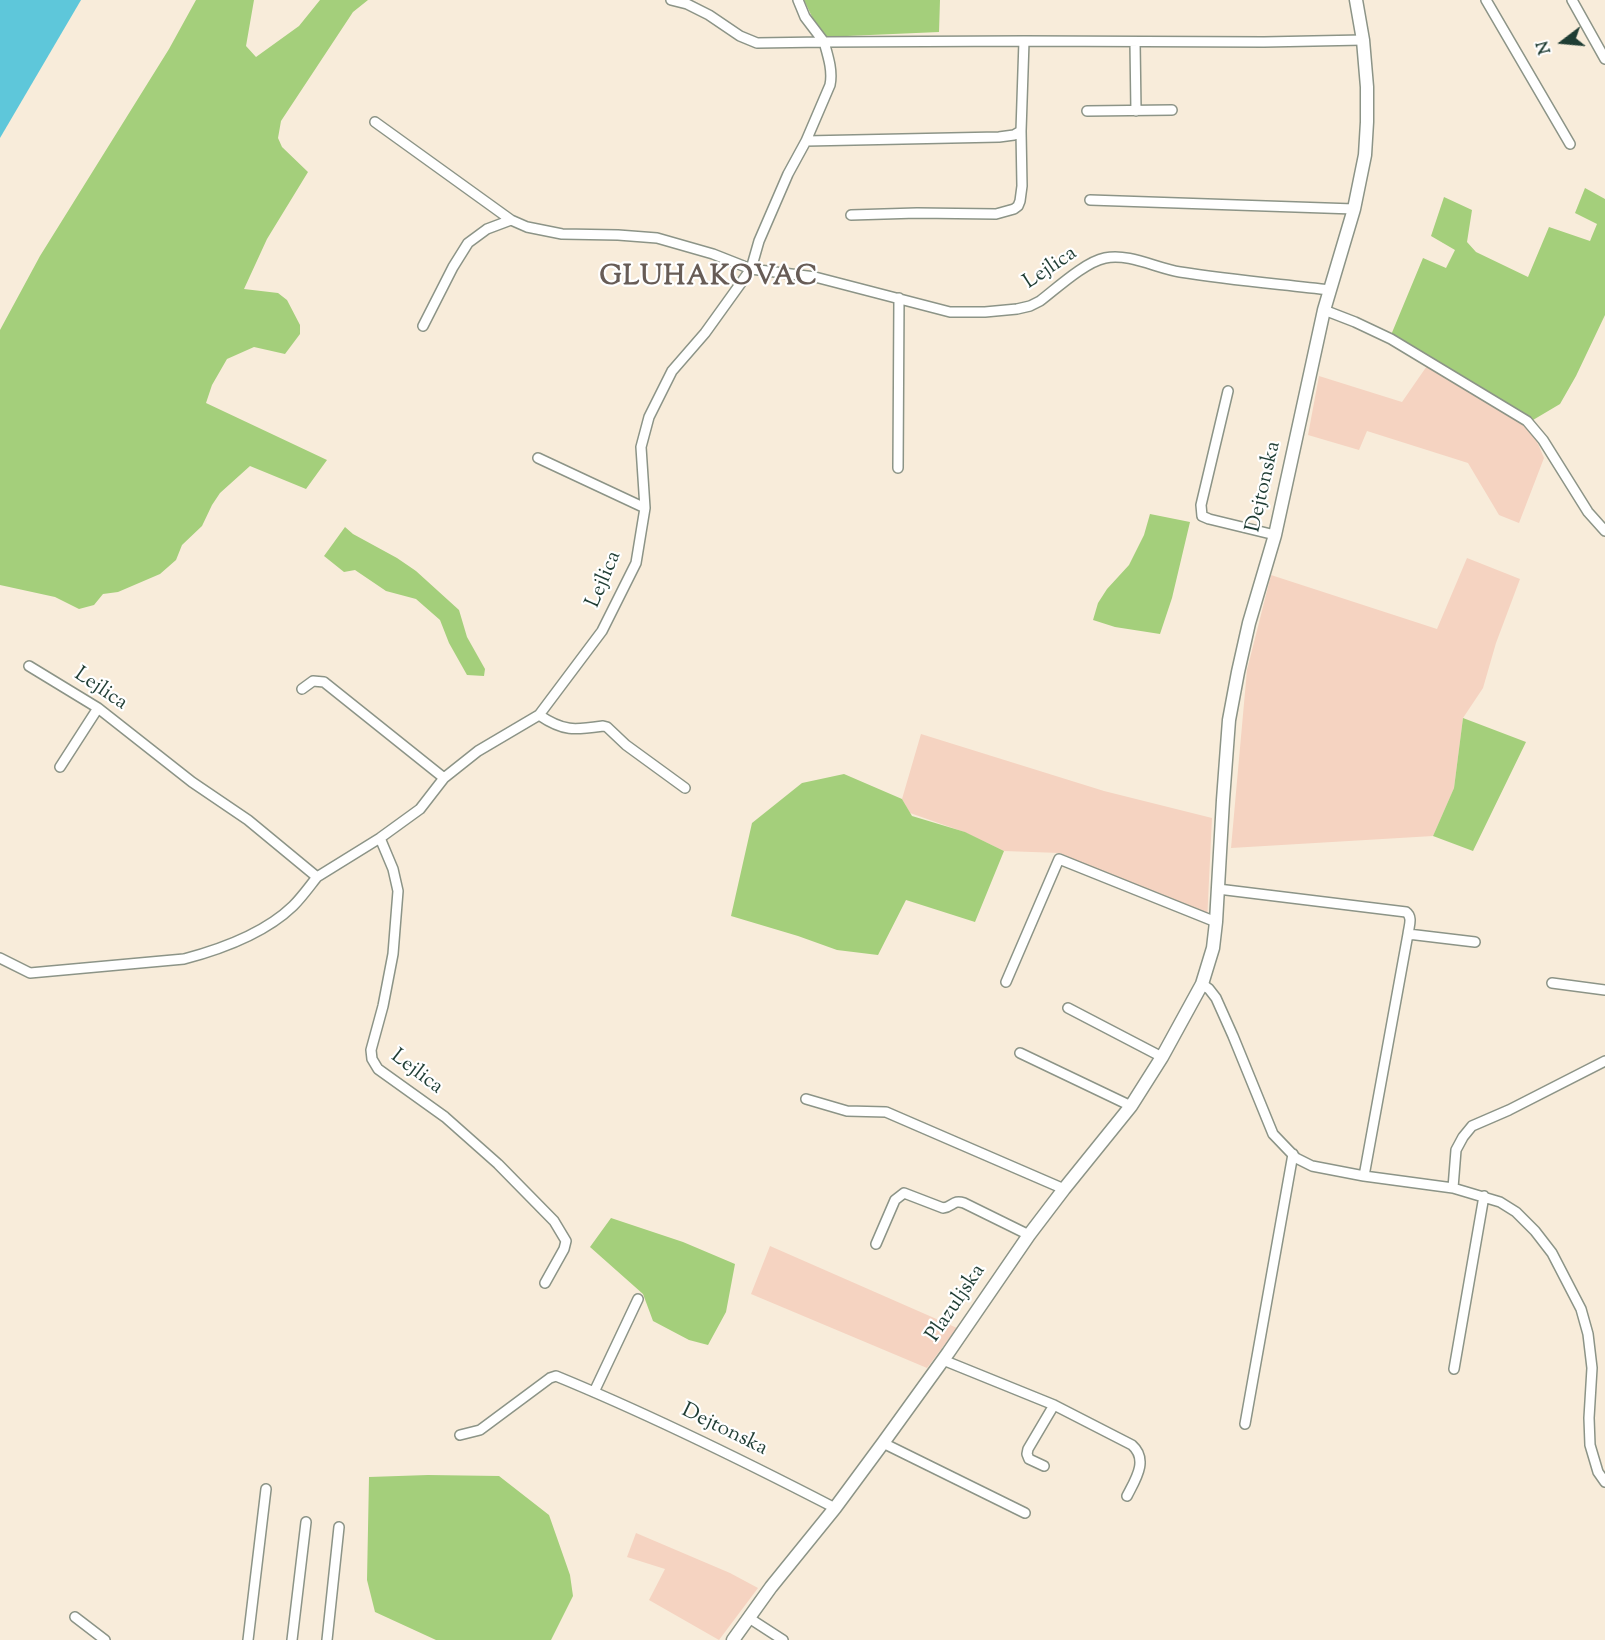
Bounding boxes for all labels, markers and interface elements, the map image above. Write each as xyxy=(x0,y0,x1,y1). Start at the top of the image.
north arrow xyxy=(1533,12,1593,72)
text: N xyxy=(1532,38,1558,56)
street label: Lejlica xyxy=(1019,242,1083,296)
district label: GLUHAKOVAC xyxy=(600,263,818,295)
street label: Dejtonska xyxy=(1242,439,1288,535)
street label: Lejlica xyxy=(582,548,628,612)
street label: Lejlica xyxy=(68,663,132,717)
street label: Lejlica xyxy=(385,1045,447,1101)
street label: Plazuljska xyxy=(922,1260,992,1348)
street label: Dejtonska xyxy=(677,1399,771,1463)

